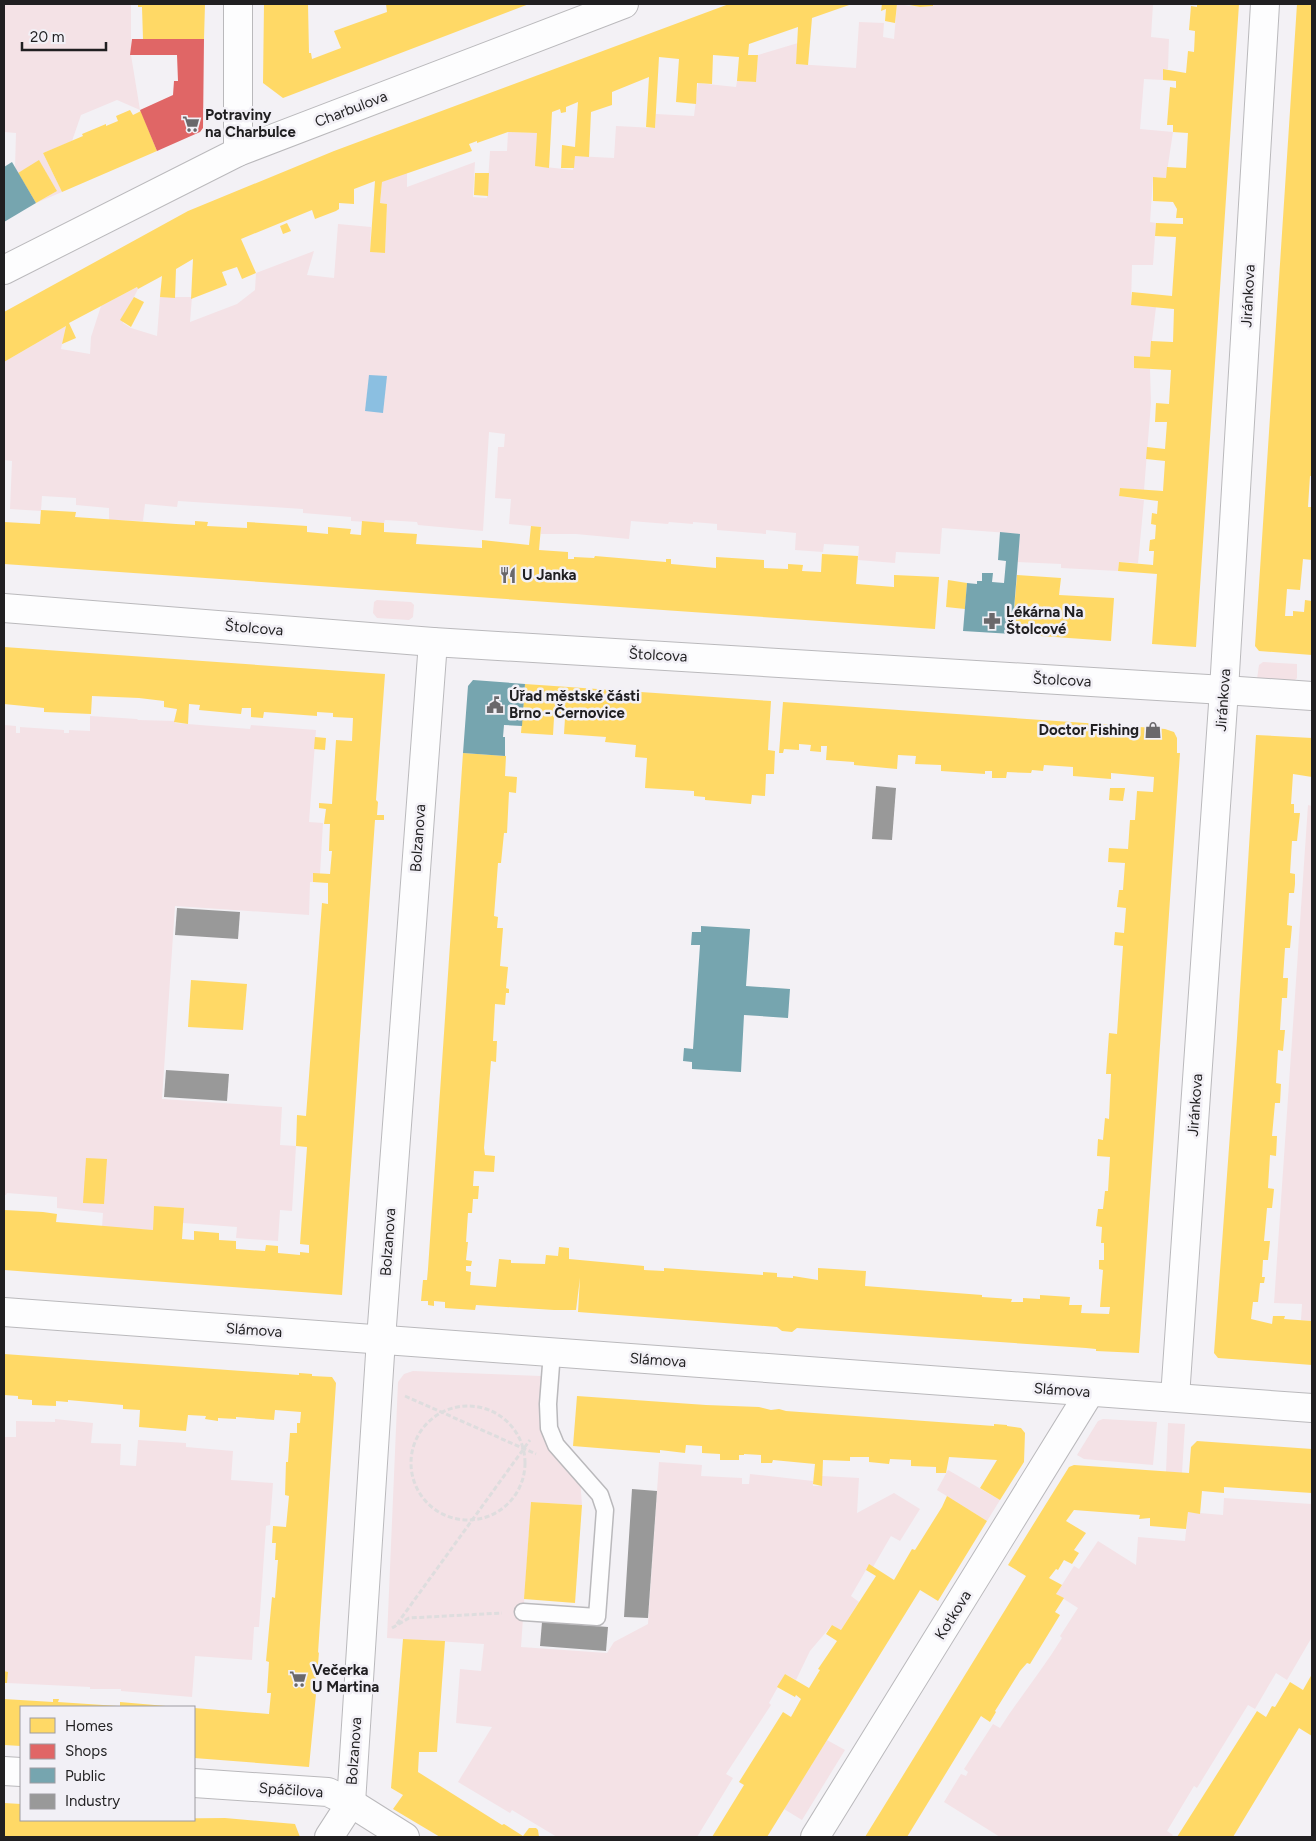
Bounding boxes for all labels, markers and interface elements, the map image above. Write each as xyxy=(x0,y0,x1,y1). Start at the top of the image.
scale bar xyxy=(22,20,106,52)
text: 20 m xyxy=(30,28,64,46)
street label: Charbulova xyxy=(312,87,390,131)
place label: Potraviny na Charbulce xyxy=(205,106,297,141)
supermarket icon: Potraviny na Charbulce xyxy=(181,114,201,134)
street label: Jiránkova xyxy=(1237,264,1259,328)
restaurant icon: U Janka xyxy=(498,565,518,585)
place label: U Janka xyxy=(522,566,577,584)
place label: Lékárna Na Štolcové xyxy=(1006,603,1083,638)
pharmacy icon: Lékárna Na Štolcové xyxy=(982,611,1002,631)
street label: Štolcova xyxy=(224,616,284,640)
street label: Štolcova xyxy=(628,644,688,666)
street label: Jiránkova xyxy=(1212,668,1234,732)
street label: Štolcova xyxy=(1032,669,1092,691)
place label: Úřad městské části Brno - Černovice xyxy=(509,687,640,722)
public building icon: Úřad městské části Brno - Černovice xyxy=(485,695,505,715)
shop icon: Doctor Fishing xyxy=(1143,720,1163,740)
place label: Doctor Fishing xyxy=(1038,721,1139,739)
street label: Bolzanova xyxy=(407,803,429,873)
street label: Jiránkova xyxy=(1184,1073,1206,1137)
street label: Bolzanova xyxy=(377,1207,399,1277)
street label: Slámova xyxy=(225,1319,283,1341)
street label: Slámova xyxy=(629,1349,687,1371)
street label: Slámova xyxy=(1033,1379,1091,1401)
street label: Kotkova xyxy=(931,1587,975,1643)
place label: Večerka U Martina xyxy=(312,1661,379,1696)
supermarket icon: Večerka U Martina xyxy=(288,1669,308,1689)
legend xyxy=(20,1706,195,1821)
street label: Bolzanova xyxy=(343,1716,365,1786)
text: Homes xyxy=(65,1717,113,1735)
text: Shops xyxy=(65,1742,107,1760)
text: Public xyxy=(65,1767,106,1785)
street label: Spáčilova xyxy=(258,1779,324,1801)
text: Industry xyxy=(65,1792,120,1810)

